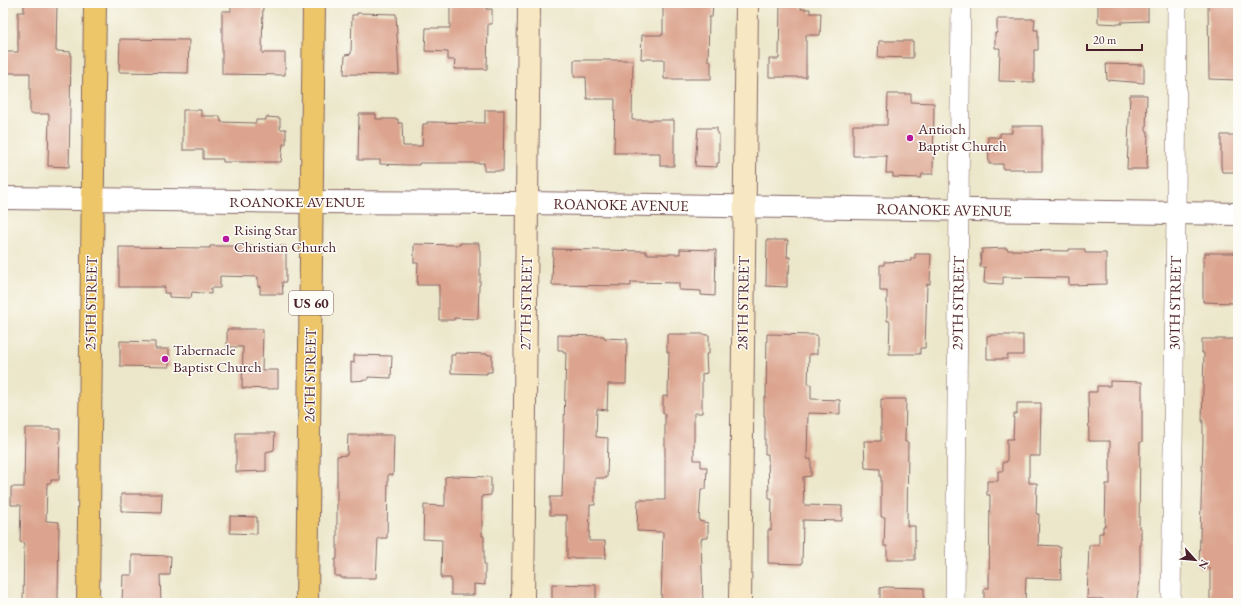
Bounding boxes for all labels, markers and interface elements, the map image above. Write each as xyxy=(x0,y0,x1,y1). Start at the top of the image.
scale bar xyxy=(1087,26,1142,52)
text: 20 m xyxy=(1093,32,1117,48)
place label: Antioch Baptist Church xyxy=(917,119,1007,155)
marker: Antioch Baptist Church xyxy=(905,133,915,143)
street label: ROANOKE AVENUE xyxy=(229,192,365,211)
street label: ROANOKE AVENUE xyxy=(553,194,689,215)
street label: ROANOKE AVENUE xyxy=(876,199,1012,220)
place label: Rising Star Christian Church xyxy=(234,220,337,256)
marker: Rising Star Christian Church xyxy=(221,234,231,244)
street label: 25TH STREET xyxy=(80,255,101,350)
street label: 27TH STREET xyxy=(515,255,536,350)
street label: 28TH STREET xyxy=(732,255,753,350)
street label: 29TH STREET xyxy=(947,255,968,350)
street label: 30TH STREET xyxy=(1164,255,1185,350)
road number: US 60 xyxy=(289,291,333,315)
street label: 26TH STREET xyxy=(299,327,320,422)
place label: Tabernacle Baptist Church xyxy=(173,340,262,376)
marker: Tabernacle Baptist Church xyxy=(160,354,170,364)
north arrow xyxy=(1175,540,1215,580)
text: N xyxy=(1196,557,1212,572)

